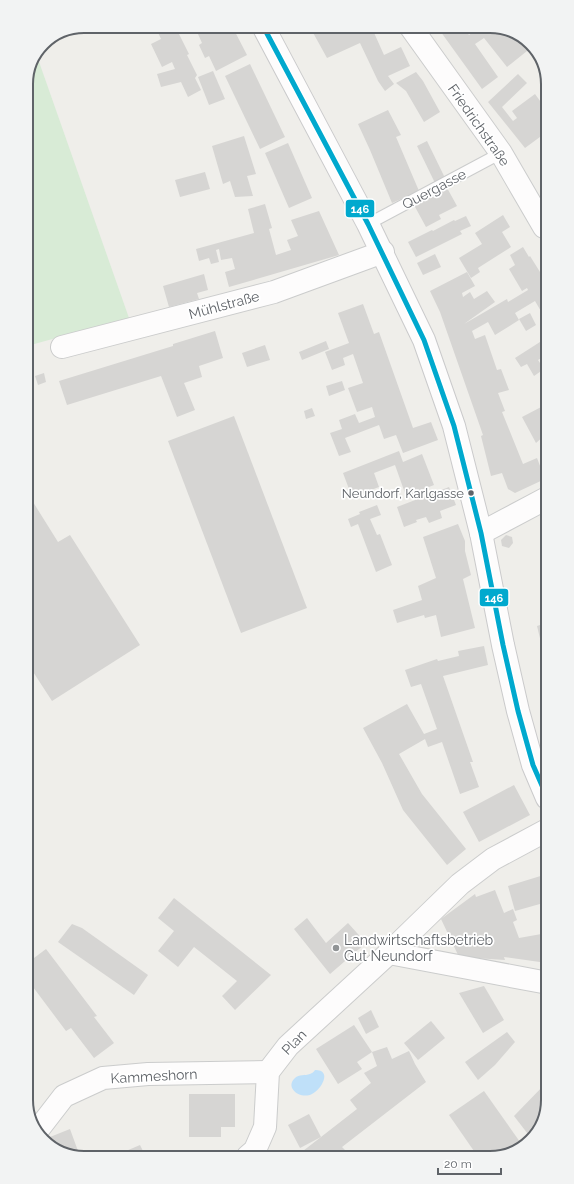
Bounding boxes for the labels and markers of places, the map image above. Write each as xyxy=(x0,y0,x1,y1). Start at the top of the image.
place label: Neundorf, Karlgasse xyxy=(342,486,464,501)
marker: Neundorf, Karlgasse xyxy=(466,488,476,498)
place label: Landwirtschaftsbetrieb Gut Neundorf xyxy=(344,932,494,964)
marker: Landwirtschaftsbetrieb Gut Neundorf xyxy=(331,943,341,953)

